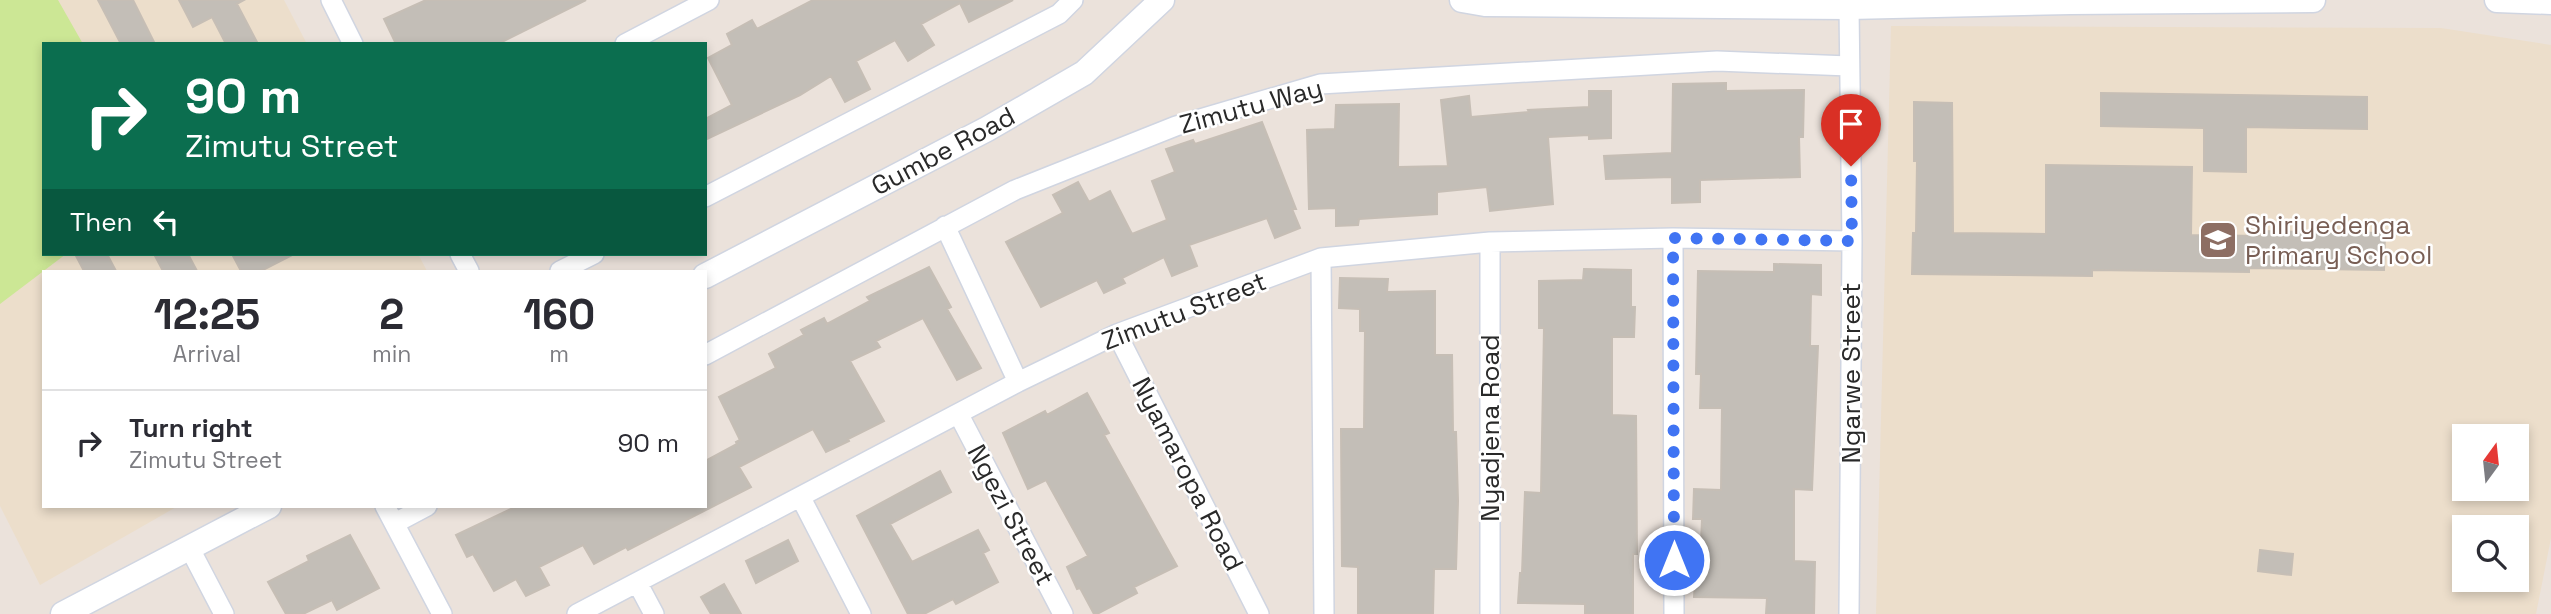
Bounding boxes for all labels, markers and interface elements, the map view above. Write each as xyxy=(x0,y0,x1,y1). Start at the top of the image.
text: 90 m xyxy=(185,65,301,127)
icon: right xyxy=(70,70,161,161)
street label: Zimutu Way xyxy=(1176,71,1326,141)
pin xyxy=(1821,94,1881,166)
street label: Gumbe Road xyxy=(865,99,1021,203)
icon: arrive xyxy=(1832,105,1870,143)
text: Zimutu Street xyxy=(185,126,398,166)
icon: left xyxy=(147,203,185,241)
text: Then xyxy=(70,205,133,239)
place label: Shiriyedenga Primary School xyxy=(2245,208,2432,272)
school or university icon: Shiriyedenga Primary School xyxy=(2197,219,2239,261)
street label: Zimutu Street xyxy=(1097,264,1271,358)
street label: Ngarwe Street xyxy=(1834,283,1868,463)
text: 12:25 xyxy=(154,288,260,341)
text: 2 xyxy=(379,288,404,341)
text: 160 xyxy=(523,288,595,341)
street label: Nyadjena Road xyxy=(1473,334,1507,522)
text: Arrival xyxy=(173,339,241,369)
text: min xyxy=(372,339,411,369)
text: m xyxy=(549,339,569,369)
street label: Nyamaropa Road xyxy=(1124,371,1252,577)
text: Turn right xyxy=(129,411,253,445)
icon: right xyxy=(70,424,108,462)
north arrow xyxy=(2452,424,2529,500)
map controls xyxy=(2452,424,2529,592)
text: 90 m xyxy=(617,426,679,460)
street label: Ngezi Street xyxy=(960,439,1062,591)
text: Zimutu Street xyxy=(129,445,282,475)
button: search xyxy=(2452,515,2529,592)
position arrow xyxy=(1637,523,1711,597)

